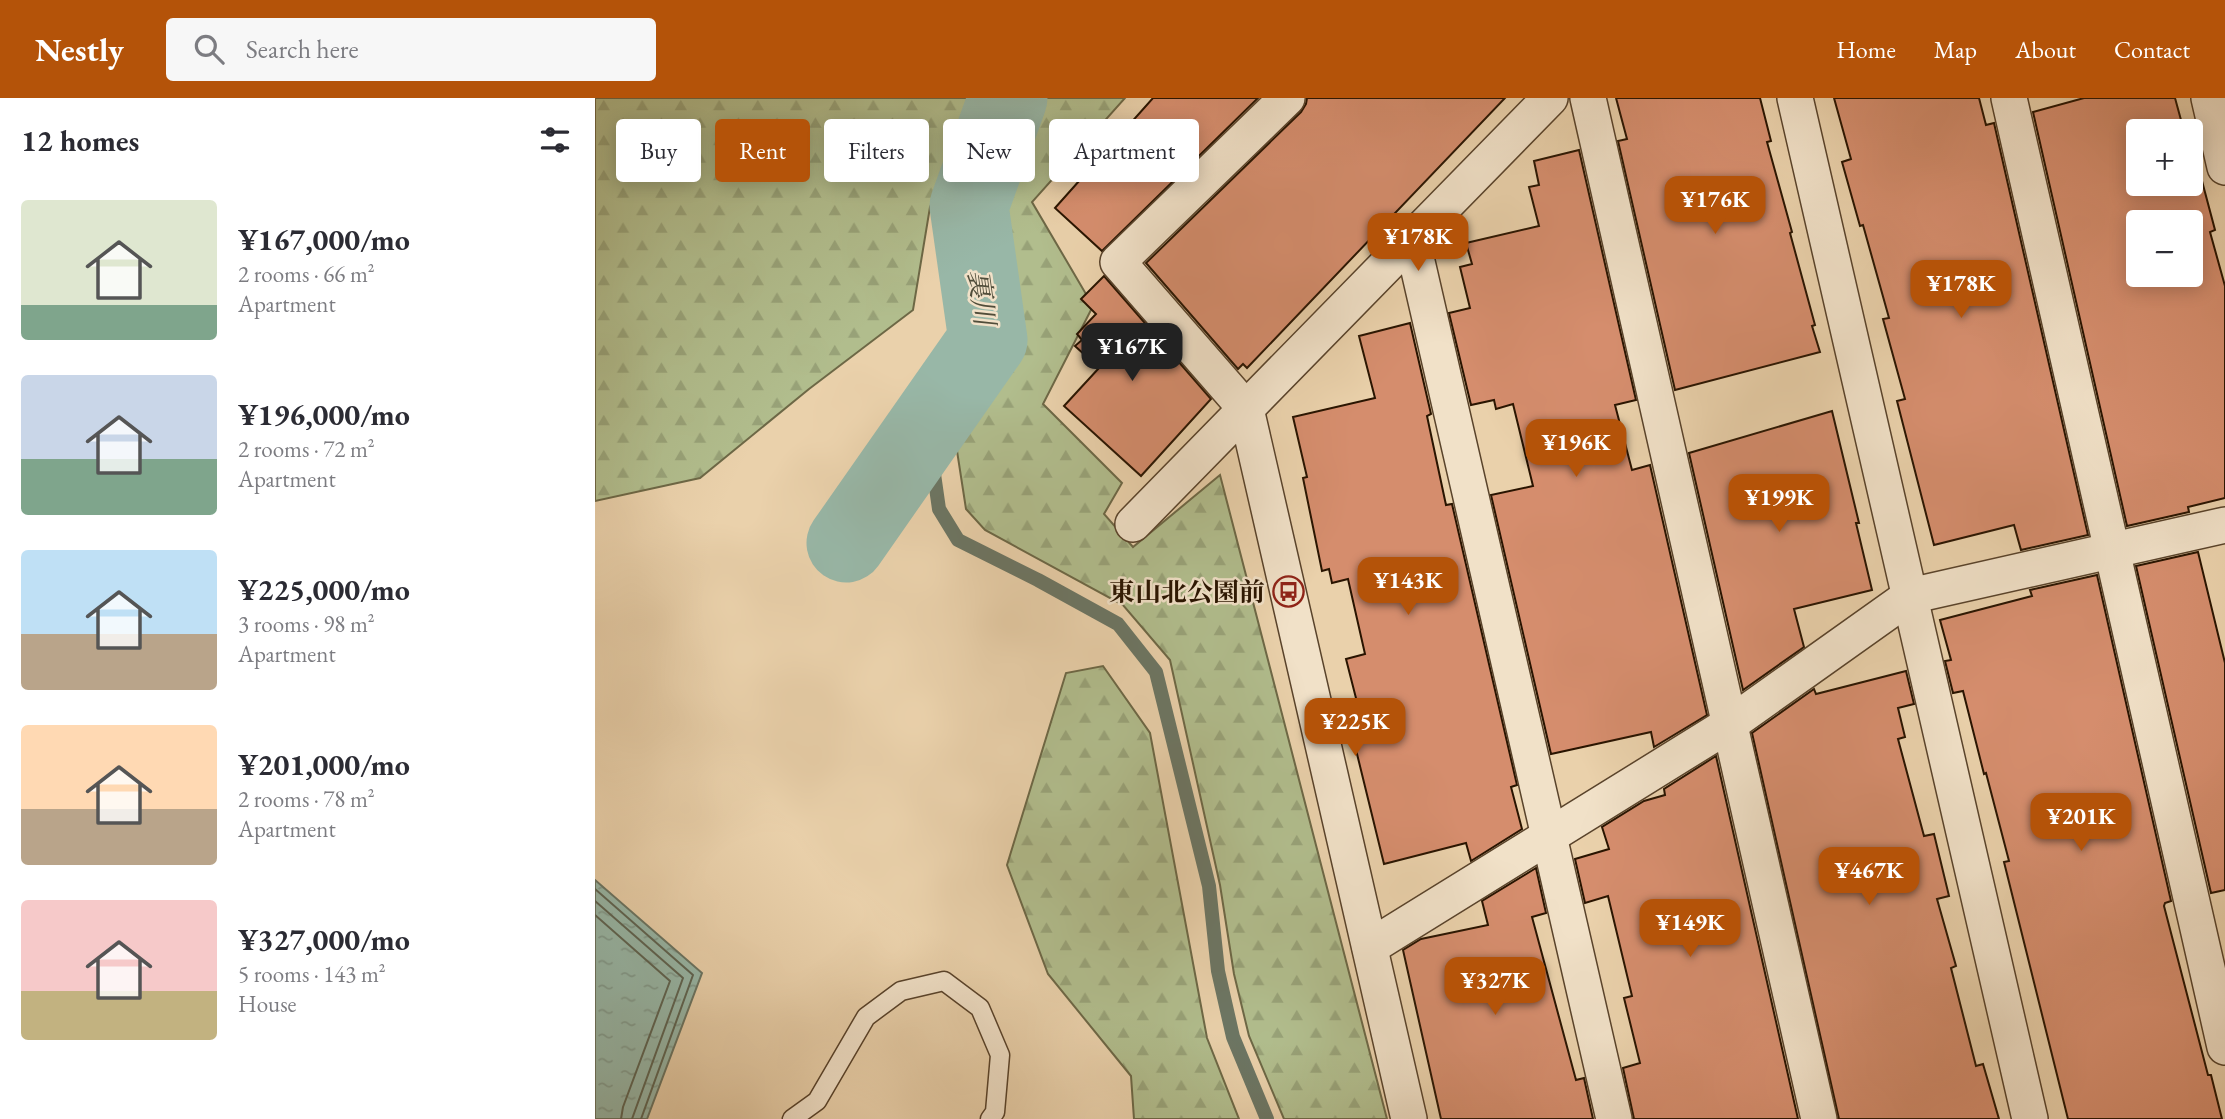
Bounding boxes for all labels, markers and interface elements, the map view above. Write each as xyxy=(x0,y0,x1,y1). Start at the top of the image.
search box xyxy=(166,18,656,81)
text: Nestly xyxy=(35,28,124,71)
icon: search xyxy=(190,30,228,68)
text: Search here xyxy=(246,32,359,66)
text: Home xyxy=(1836,34,1896,65)
text: Map xyxy=(1934,34,1977,65)
text: About xyxy=(2015,34,2076,65)
text: Contact xyxy=(2114,34,2190,65)
chip: Buy xyxy=(616,119,701,182)
chip: Rent xyxy=(715,119,810,182)
chip: Filters xyxy=(824,119,929,182)
chip: New xyxy=(943,119,1035,182)
chip: Apartment xyxy=(1049,119,1199,182)
map controls xyxy=(2126,119,2203,287)
button: + xyxy=(2126,119,2203,196)
text: 12 homes xyxy=(21,121,139,160)
icon: filters xyxy=(536,121,574,159)
pin: ¥176K xyxy=(1666,176,1764,236)
text: ¥176K xyxy=(1680,184,1750,214)
button: − xyxy=(2126,210,2203,287)
pin: ¥178K xyxy=(1369,214,1467,273)
text: ¥167,000/mo xyxy=(238,220,410,259)
text: ¥178K xyxy=(1383,221,1453,251)
icon: home xyxy=(77,228,161,312)
text: 2 rooms · 66 m² xyxy=(238,259,375,289)
pin: ¥178K xyxy=(1912,260,2010,320)
water label: 裏川 xyxy=(960,267,1004,330)
text: ¥178K xyxy=(1926,268,1996,298)
text: Apartment xyxy=(238,289,336,319)
pin: ¥167K xyxy=(1083,324,1181,383)
text: ¥167K xyxy=(1097,331,1167,361)
text: ¥196,000/mo xyxy=(238,395,410,434)
icon: home xyxy=(77,403,161,487)
pin: ¥196K xyxy=(1527,420,1625,479)
text: ¥196K xyxy=(1541,427,1611,457)
text: 2 rooms · 72 m² xyxy=(238,434,375,464)
text: Apartment xyxy=(238,464,336,494)
pin: ¥199K xyxy=(1730,474,1828,534)
text: ¥199K xyxy=(1744,482,1814,512)
pin: ¥143K xyxy=(1359,558,1457,617)
text: ¥143K xyxy=(1373,565,1443,595)
text: ¥225,000/mo xyxy=(238,570,410,609)
place label: 東山北公園前 xyxy=(1109,575,1265,609)
bus stop icon: 東山北公園前 xyxy=(1271,575,1305,609)
icon: home xyxy=(77,578,161,662)
text: 3 rooms · 98 m² xyxy=(238,609,375,639)
text: Apartment xyxy=(238,639,336,669)
pin: ¥225K xyxy=(1306,698,1404,758)
text: ¥225K xyxy=(1320,706,1390,736)
text: ¥201,000/mo xyxy=(238,745,410,784)
icon: home xyxy=(77,753,161,837)
text: 2 rooms · 78 m² xyxy=(238,784,375,814)
pin: ¥201K xyxy=(2032,794,2130,853)
text: ¥201K xyxy=(2046,801,2116,831)
text: Apartment xyxy=(238,814,336,844)
pin: ¥467K xyxy=(1820,848,1918,907)
text: ¥467K xyxy=(1834,855,1904,885)
pin: ¥149K xyxy=(1641,900,1739,959)
text: ¥149K xyxy=(1655,907,1725,937)
text: ¥327,000/mo xyxy=(238,920,410,959)
icon: home xyxy=(77,928,161,1012)
pin: ¥327K xyxy=(1446,958,1544,1017)
text: 5 rooms · 143 m² xyxy=(238,959,386,989)
text: ¥327K xyxy=(1460,965,1530,995)
text: House xyxy=(238,989,297,1019)

